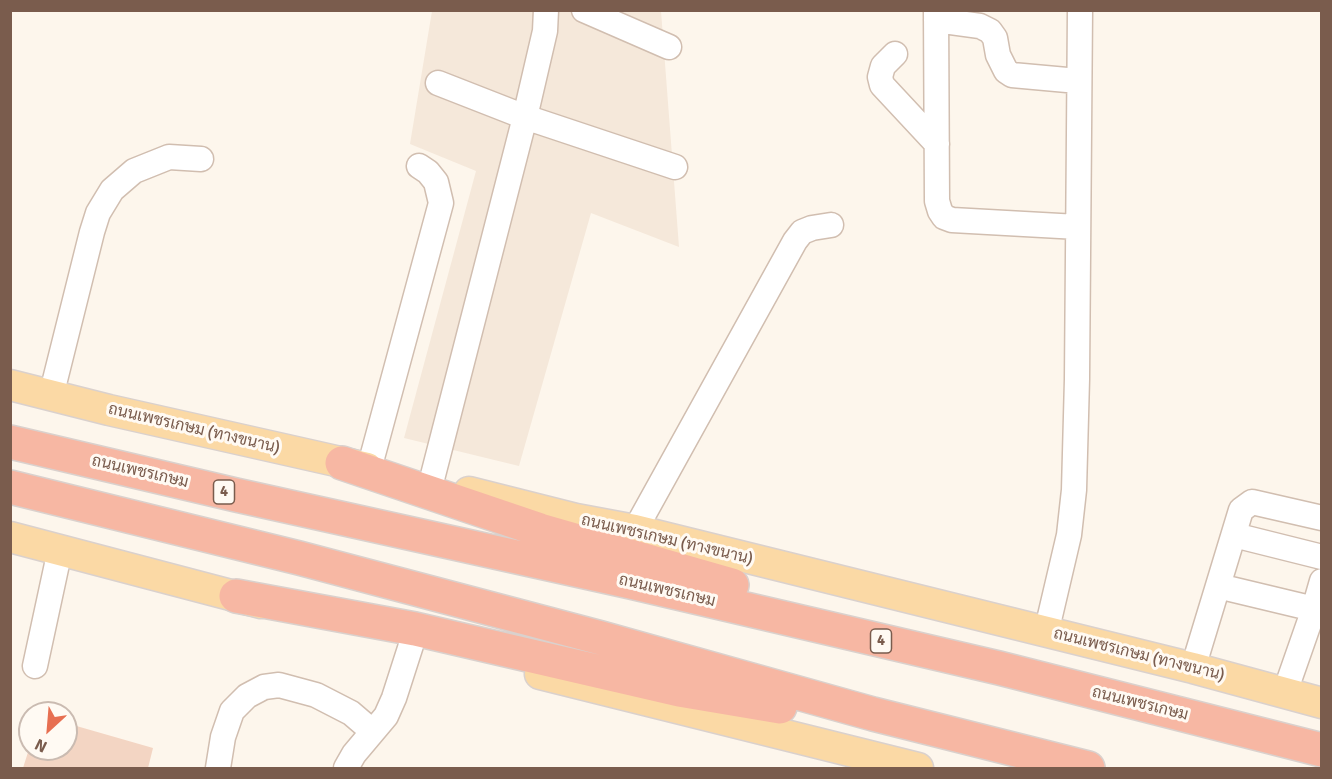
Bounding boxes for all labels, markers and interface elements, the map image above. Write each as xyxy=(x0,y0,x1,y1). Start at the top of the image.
street label: ถนนเพชรเกษม (ทางขนาน) xyxy=(106,400,282,458)
street label: ถนนเพชรเกษม xyxy=(90,452,190,492)
road number: 4 xyxy=(214,480,234,504)
street label: ถนนเพชรเกษม (ทางขนาน) xyxy=(579,511,755,569)
street label: ถนนเพชรเกษม xyxy=(617,571,717,611)
street label: ถนนเพชรเกษม (ทางขนาน) xyxy=(1051,624,1227,686)
road number: 4 xyxy=(870,629,892,653)
street label: ถนนเพชรเกษม xyxy=(1090,683,1190,725)
north arrow xyxy=(18,701,78,761)
text: N xyxy=(32,734,50,757)

